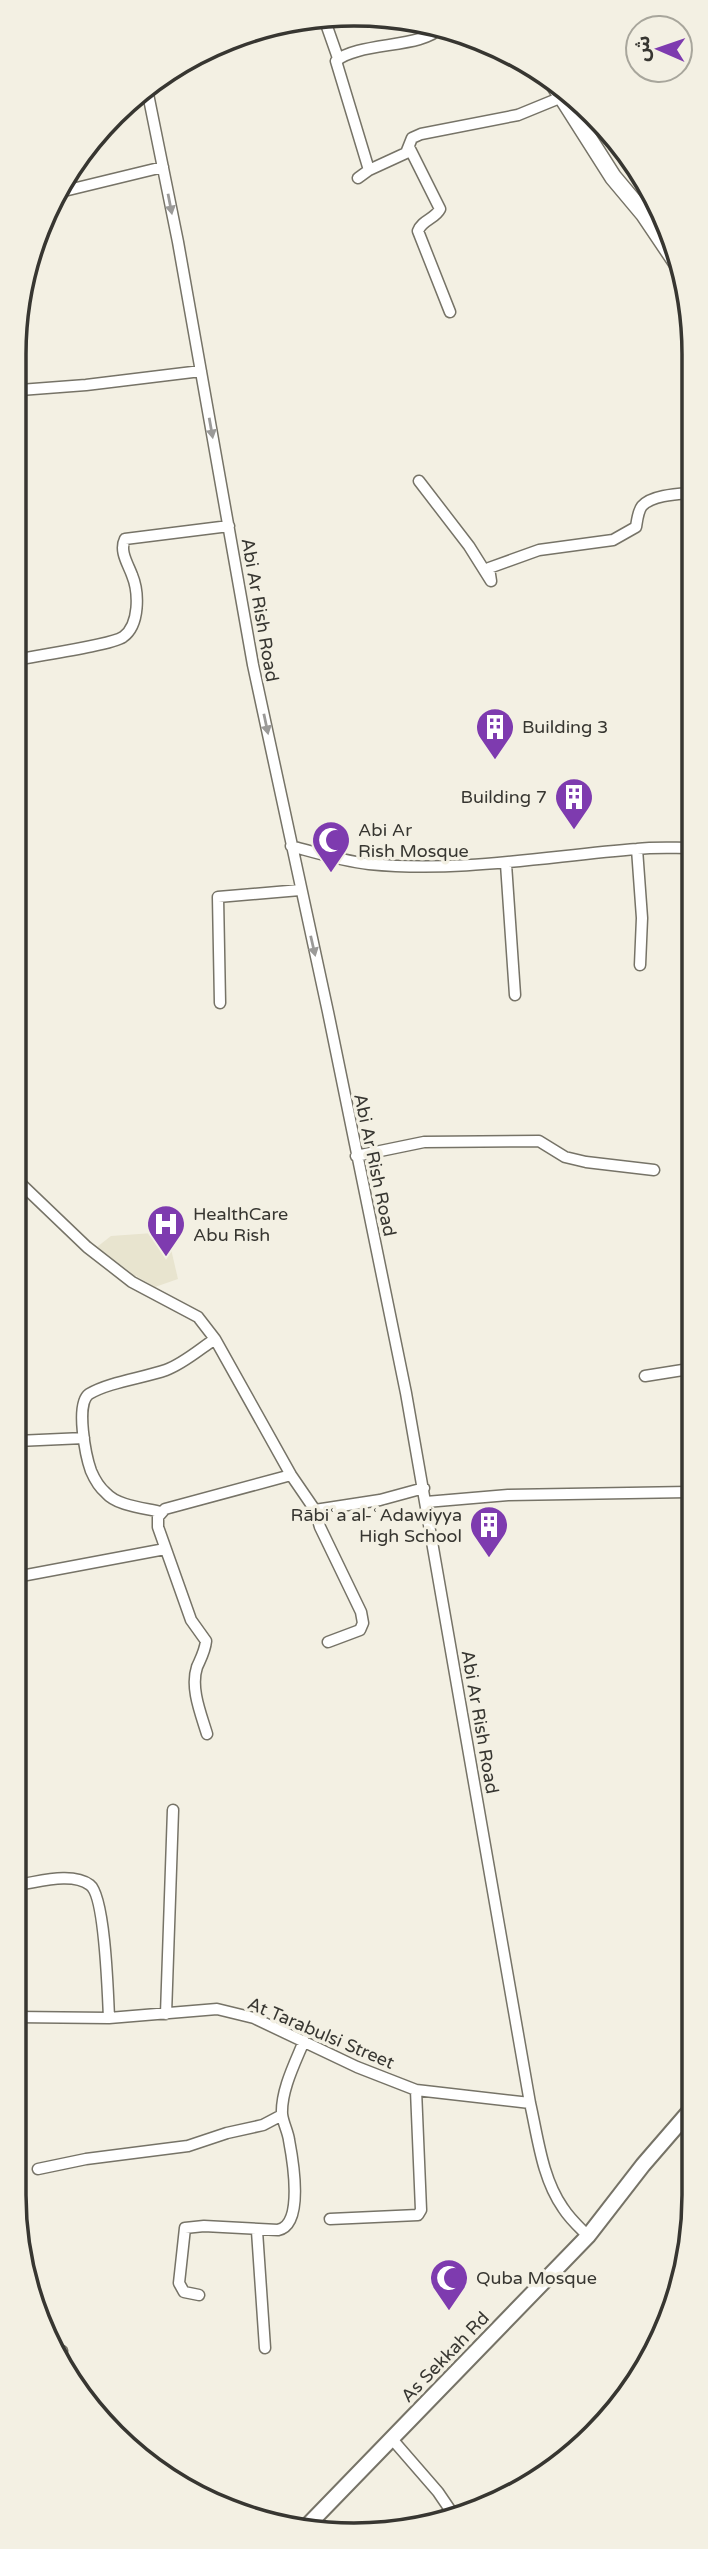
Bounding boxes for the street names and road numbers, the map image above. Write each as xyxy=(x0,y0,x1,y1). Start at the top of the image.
street label: Abi Ar Rish Road xyxy=(237,536,283,684)
street label: Abi Ar Rish Road xyxy=(349,1092,401,1238)
street label: Abi Ar Rish Road xyxy=(457,1648,503,1796)
street label: At Tarabulsi Street xyxy=(244,1992,398,2074)
street label: As Sekkah Rd xyxy=(396,2307,494,2407)

